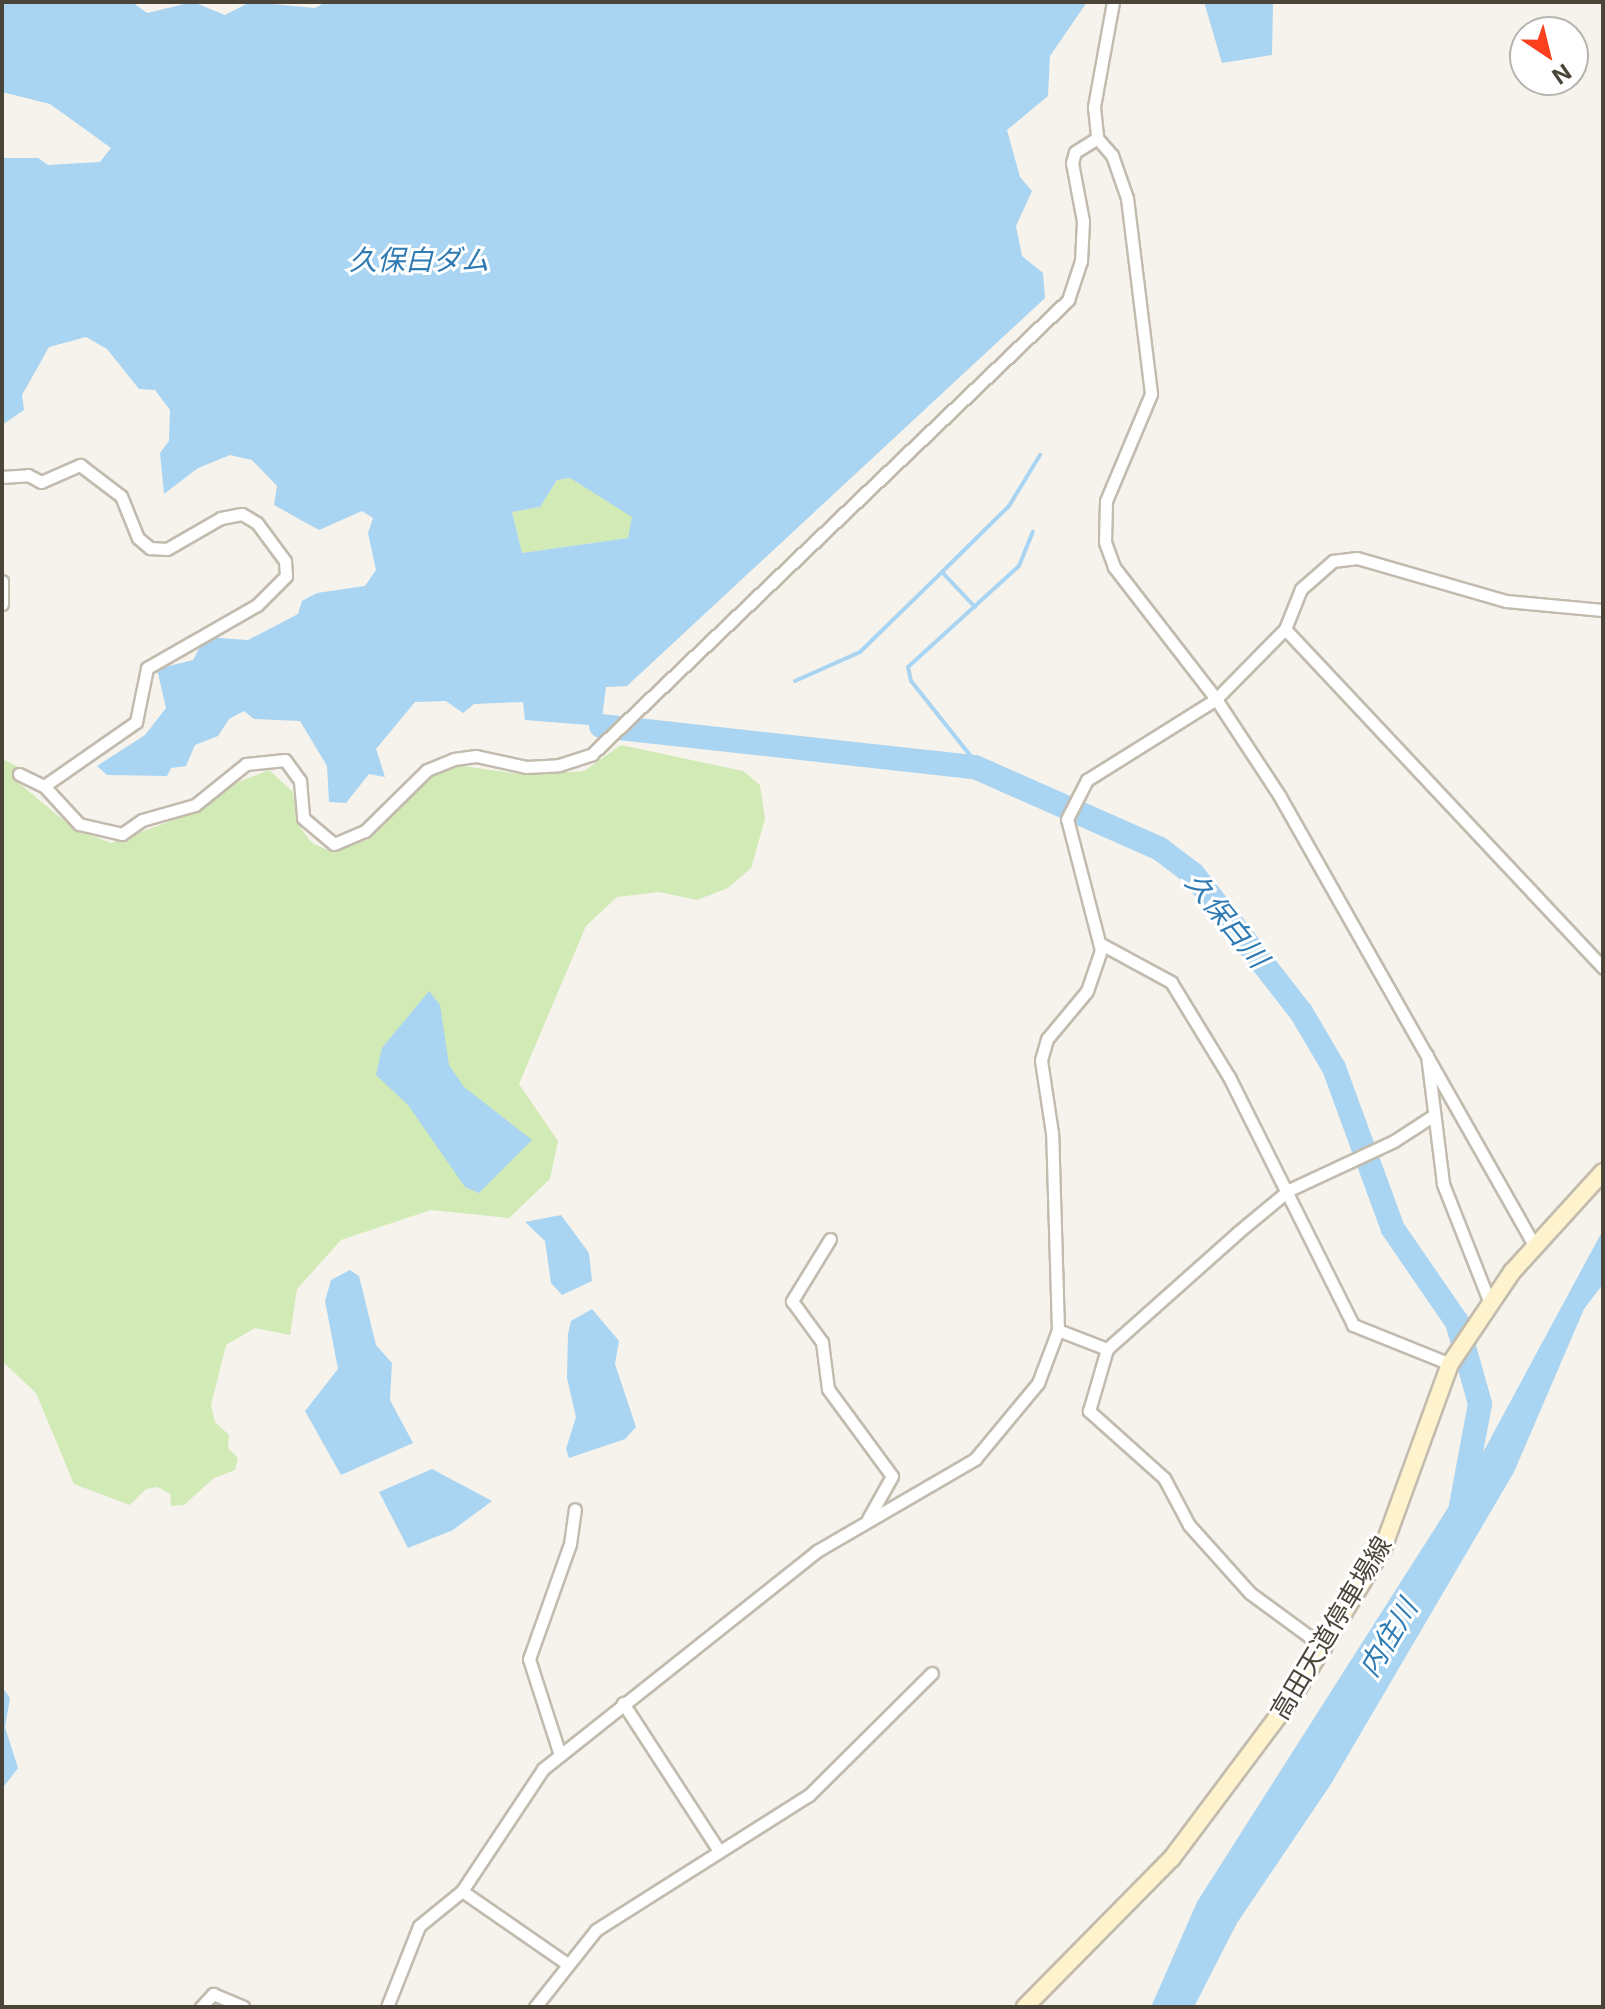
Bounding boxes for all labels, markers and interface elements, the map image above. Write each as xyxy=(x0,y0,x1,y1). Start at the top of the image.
north arrow xyxy=(1509,16,1589,96)
text: N xyxy=(1547,59,1576,89)
water label: 久保白ダム xyxy=(349,243,489,277)
water label: 久保白川 xyxy=(1179,866,1275,974)
street label: 高田天道停車場線 xyxy=(1264,1531,1398,1725)
water label: 内住川 xyxy=(1352,1593,1424,1683)

